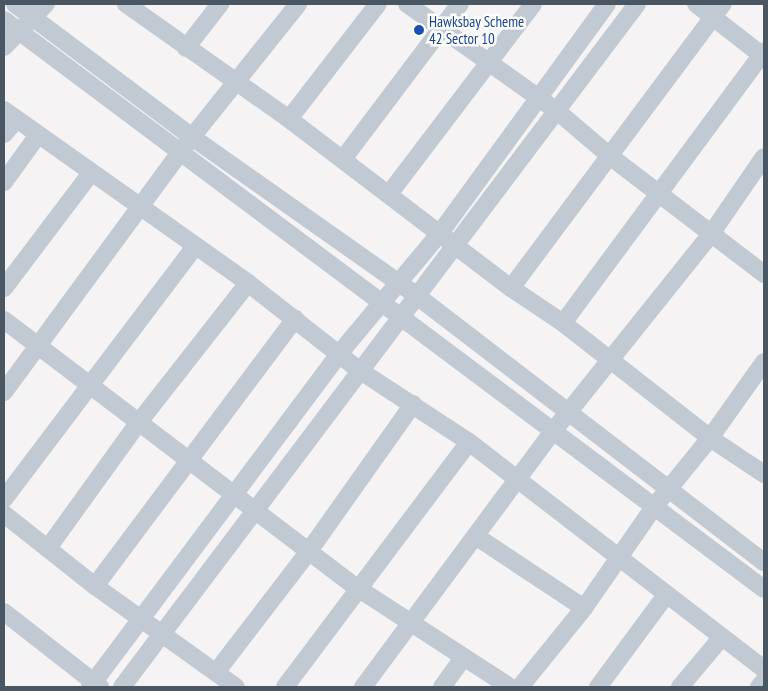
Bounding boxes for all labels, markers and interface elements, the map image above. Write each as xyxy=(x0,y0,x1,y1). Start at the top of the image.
place label: Hawksbay Scheme 42 Sector 10 xyxy=(429,12,525,47)
marker: Hawksbay Scheme 42 Sector 10 xyxy=(413,24,425,36)

